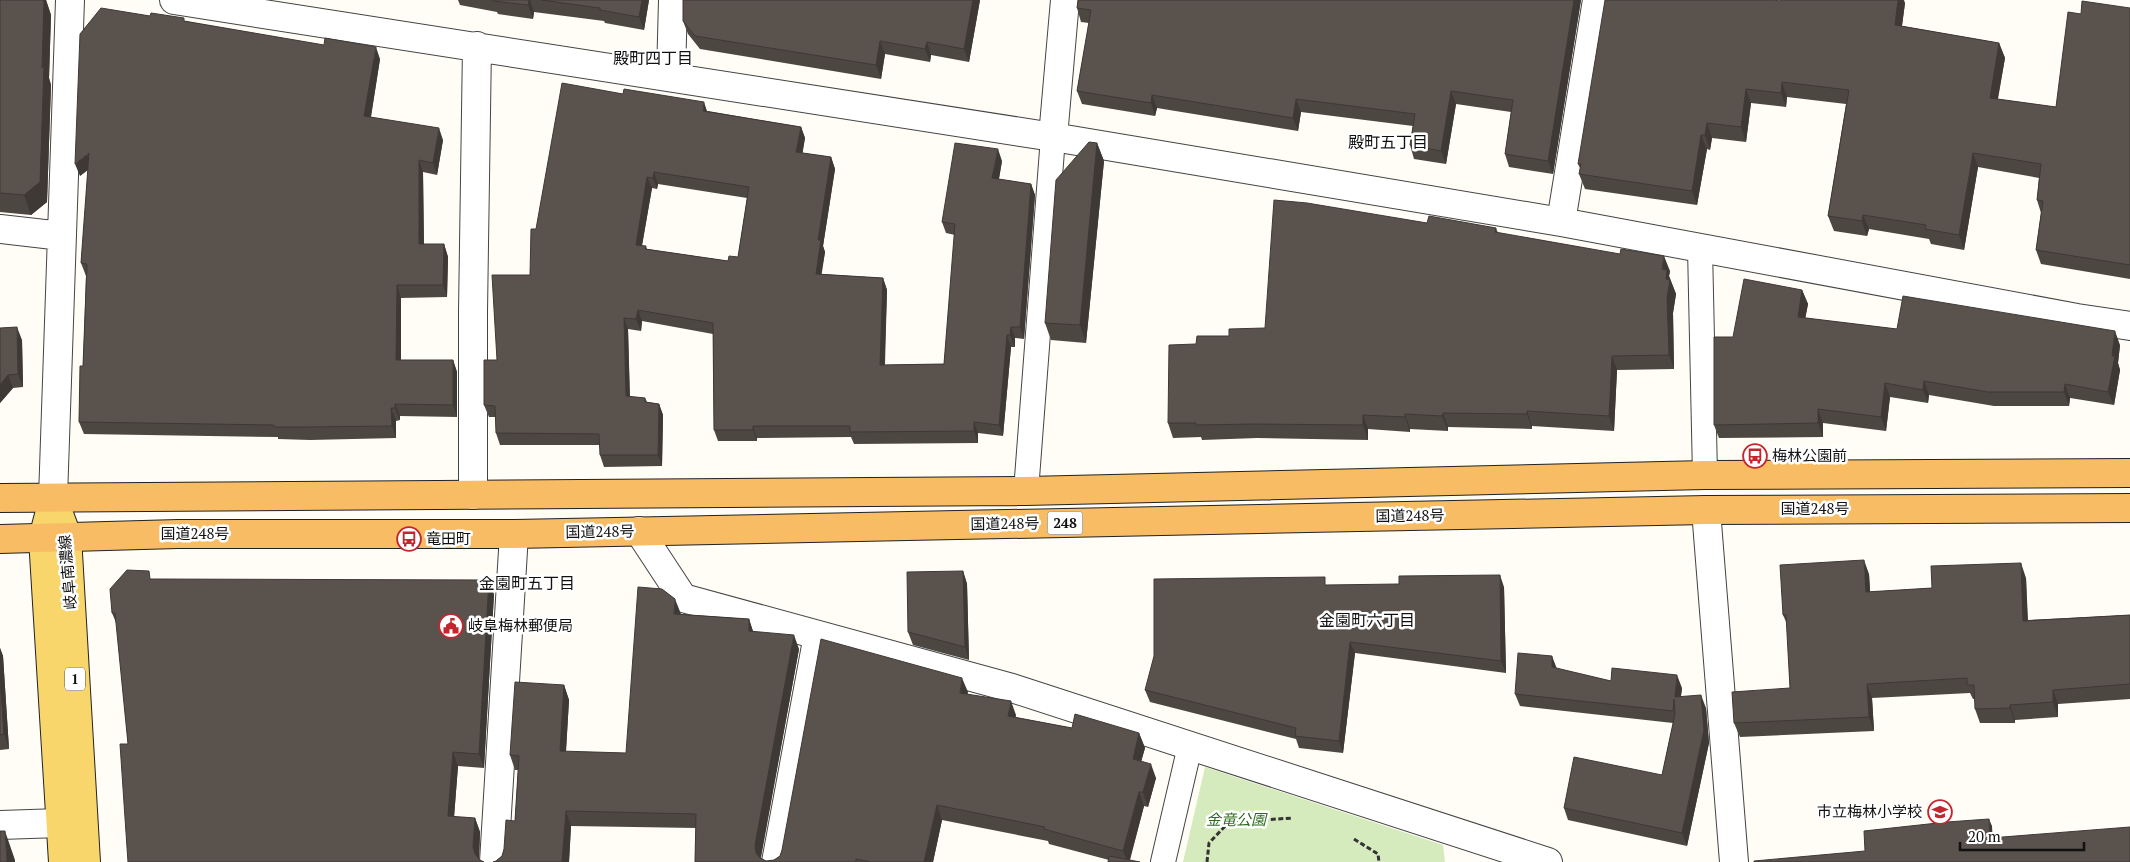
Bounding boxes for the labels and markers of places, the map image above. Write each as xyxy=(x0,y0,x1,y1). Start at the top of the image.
bus stop icon: 梅林公園前 xyxy=(1742,443,1768,469)
place label: 梅林公園前 xyxy=(1772,445,1847,465)
bus stop icon: 竜田町 xyxy=(396,526,422,552)
place label: 竜田町 xyxy=(426,528,471,548)
public building icon: 岐阜梅林郵便局 xyxy=(438,613,464,639)
place label: 岐阜梅林郵便局 xyxy=(468,615,573,635)
school or university icon: 市立梅林小学校 xyxy=(1927,799,1953,825)
place label: 市立梅林小学校 xyxy=(1817,801,1922,821)

